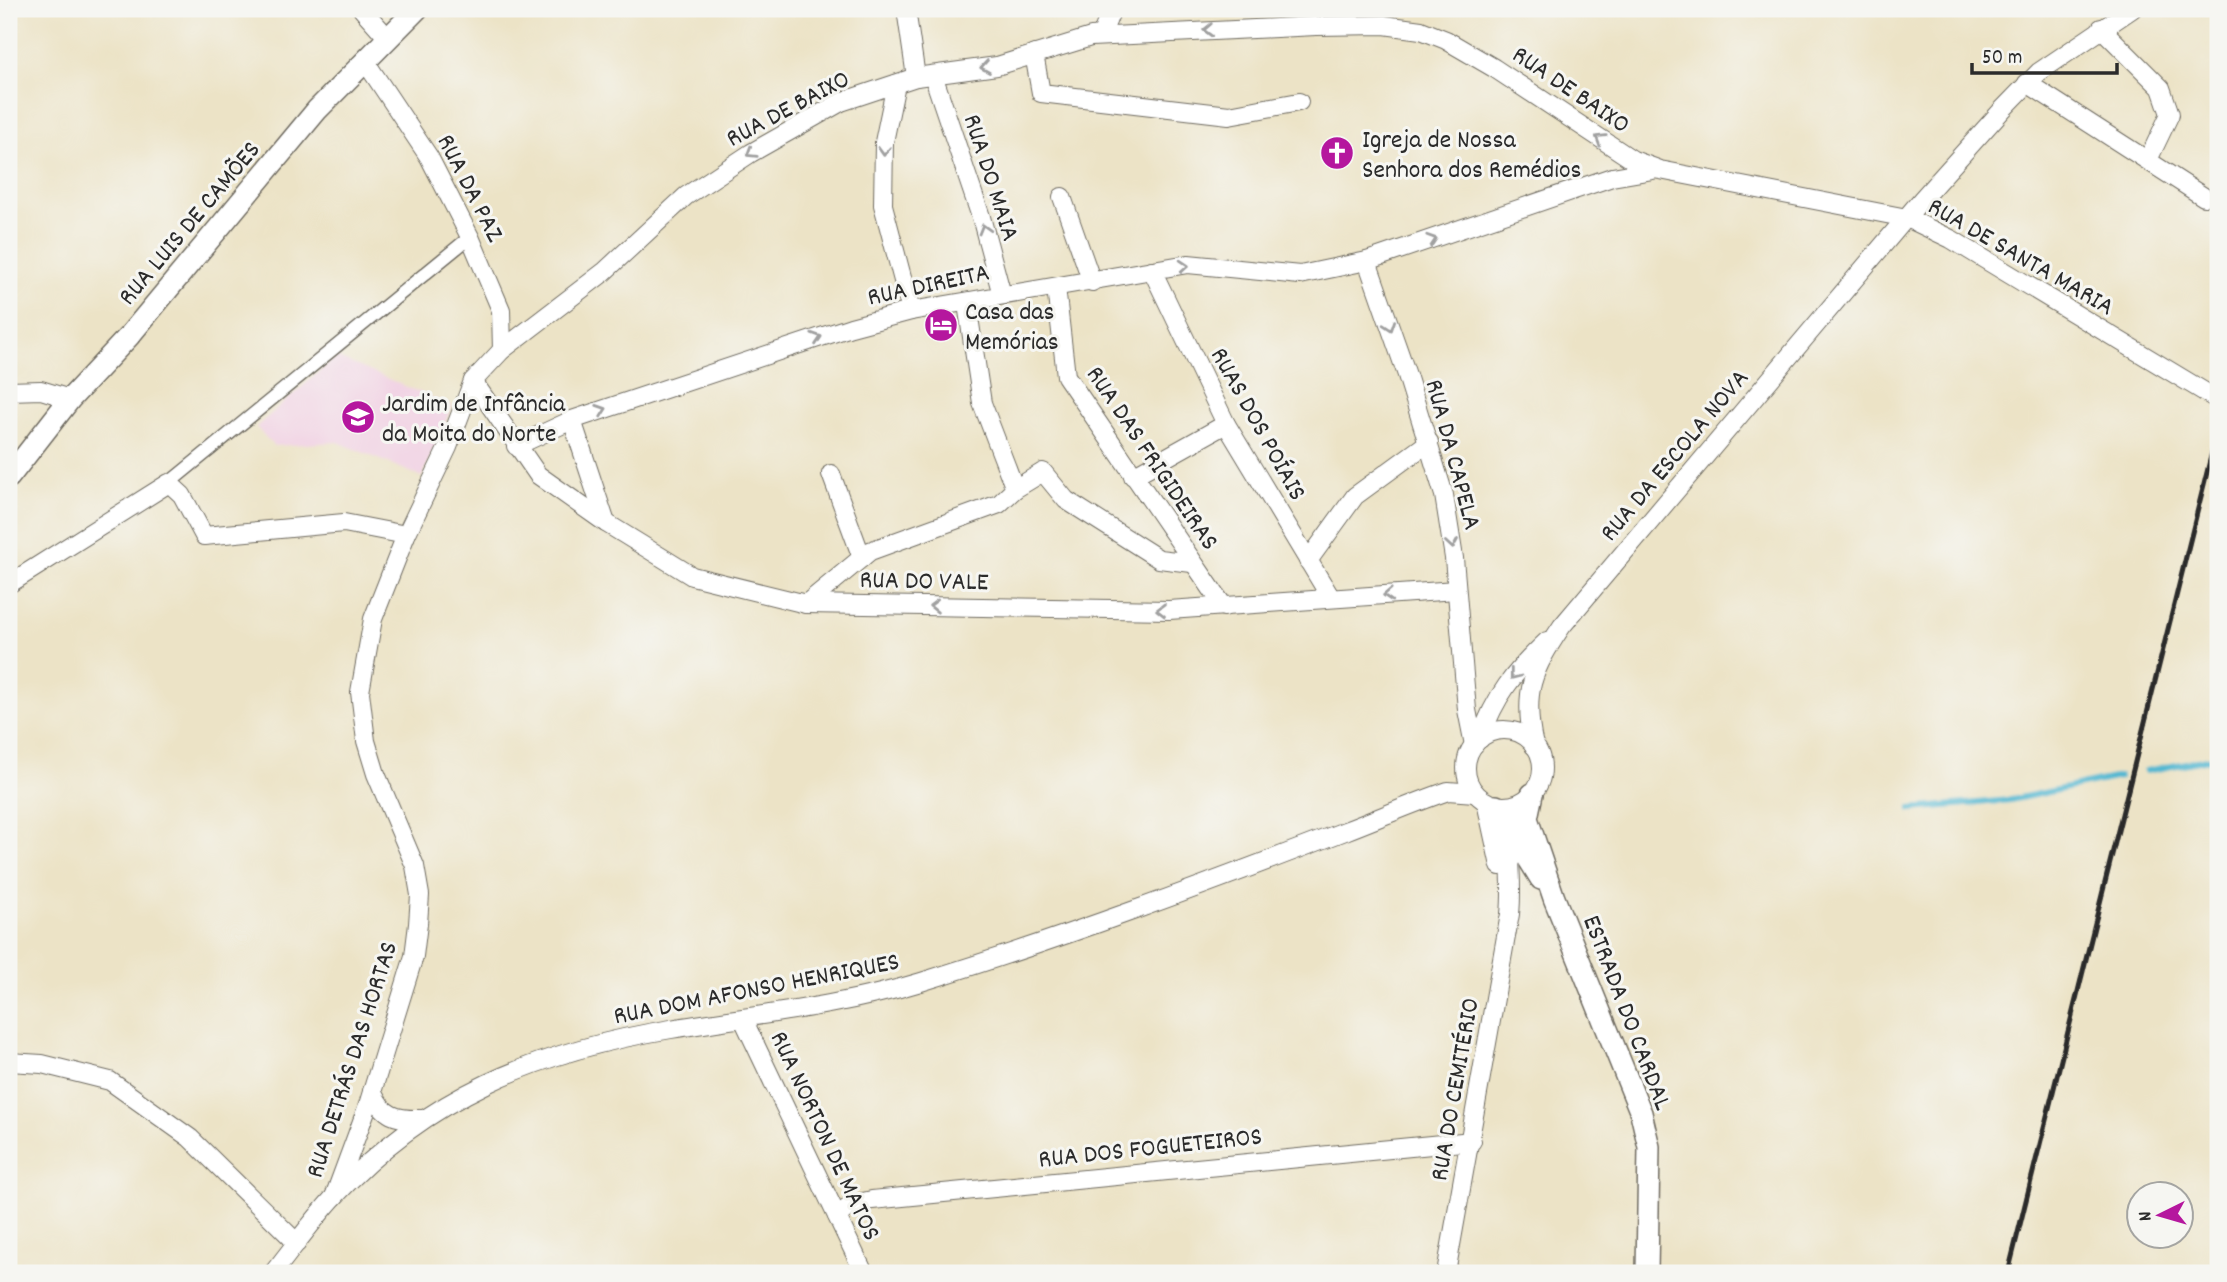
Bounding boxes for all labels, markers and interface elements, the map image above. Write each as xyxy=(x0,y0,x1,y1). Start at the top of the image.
one-way arrow xyxy=(1202,23,1213,38)
scale bar xyxy=(1972,32,2117,76)
street label: RUA DE BAIXO xyxy=(1504,38,1636,144)
text: 50 m xyxy=(1982,44,2022,74)
one-way arrow xyxy=(979,59,991,74)
street label: RUA DE BAIXO xyxy=(720,62,857,158)
street label: RUA DO MAIA xyxy=(952,110,1028,246)
place label: Igreja de Nossa Senhora dos Remédios xyxy=(1362,123,1582,190)
street label: RUA DA PAZ xyxy=(426,128,512,249)
street label: RUA LUIS DE CAMÕES xyxy=(111,134,271,315)
church icon: Igreja de Nossa Senhora dos Remédios xyxy=(1318,134,1356,172)
one-way arrow xyxy=(1594,135,1607,148)
one-way arrow xyxy=(746,145,759,158)
one-way arrow xyxy=(877,146,892,157)
street label: RUA DE SANTA MARIA xyxy=(1920,190,2120,327)
one-way arrow xyxy=(978,223,992,235)
one-way arrow xyxy=(1425,234,1438,248)
street label: RUA DIREITA xyxy=(864,255,993,317)
one-way arrow xyxy=(1179,259,1190,274)
place label: Casa das Memórias xyxy=(965,295,1059,362)
hotel icon: Casa das Memórias xyxy=(922,306,960,344)
one-way arrow xyxy=(1382,319,1396,331)
one-way arrow xyxy=(811,332,823,346)
street label: RUAS DOS POÍAIS xyxy=(1199,341,1314,508)
street label: RUA DAS FRIGIDEIRAS xyxy=(1076,359,1227,559)
street label: RUA DA ESCOLA NOVA xyxy=(1592,362,1759,551)
street label: RUA DA CAPELA xyxy=(1414,376,1489,534)
place label: Jardim de Infância da Moita do Norte xyxy=(382,387,566,454)
school or university icon: Jardim de Infância da Moita do Norte xyxy=(339,398,377,436)
one-way arrow xyxy=(595,404,607,418)
one-way arrow xyxy=(1444,538,1459,550)
street label: RUA DO VALE xyxy=(859,563,989,602)
one-way arrow xyxy=(1382,587,1393,602)
one-way arrow xyxy=(928,598,939,614)
one-way arrow xyxy=(1156,602,1167,617)
one-way arrow xyxy=(1510,667,1523,680)
street label: ESTRADA DO CARDAL xyxy=(1571,910,1680,1117)
street label: RUA DETRÁS DAS HORTAS xyxy=(298,937,409,1183)
street label: RUA DOM AFONSO HENRIQUES xyxy=(611,945,903,1036)
street label: RUA DO CEMITÉRIO xyxy=(1422,995,1491,1184)
street label: RUA NORTON DE MATOS xyxy=(759,1026,889,1247)
street label: RUA DOS FOGUETEIROS xyxy=(1037,1119,1264,1180)
north arrow xyxy=(2126,1180,2196,1250)
text: N xyxy=(2133,1210,2160,1222)

